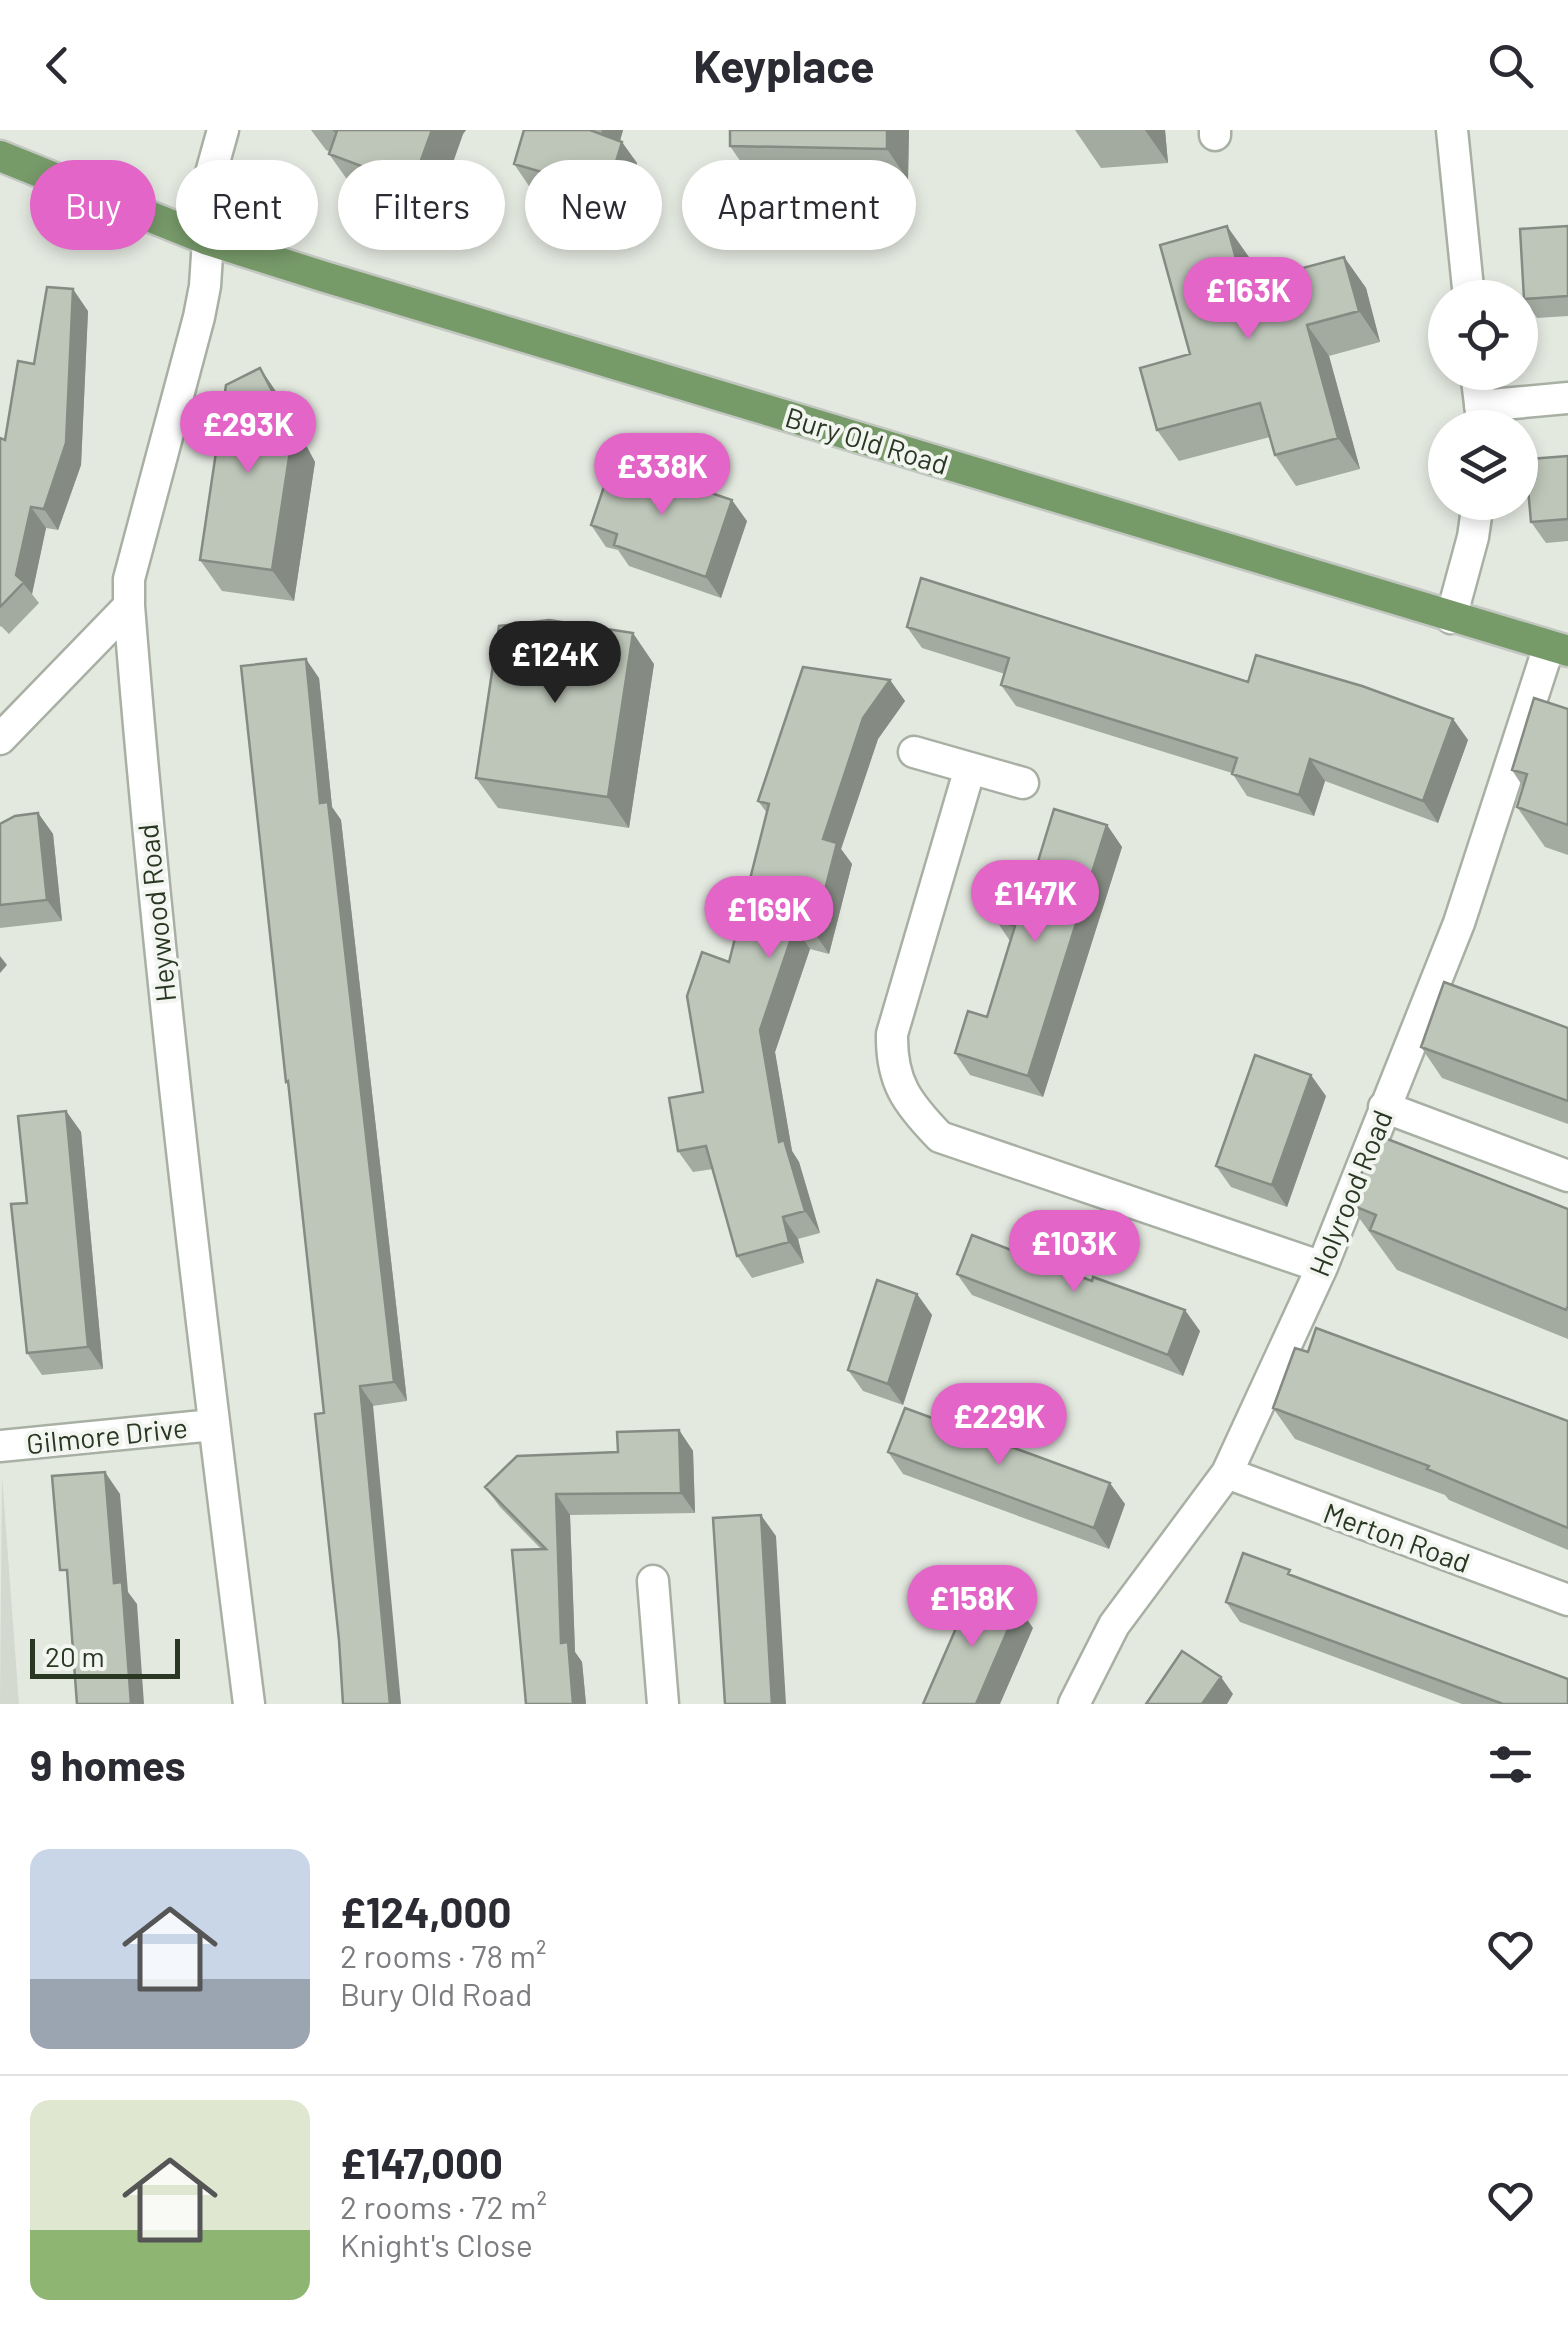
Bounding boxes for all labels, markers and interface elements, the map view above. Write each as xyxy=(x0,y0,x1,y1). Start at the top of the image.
icon: back xyxy=(30,38,85,93)
text: Keyplace xyxy=(693,38,875,92)
icon: search xyxy=(1483,38,1538,93)
chip: Buy xyxy=(30,160,156,250)
chip: Rent xyxy=(176,160,318,250)
chip: Filters xyxy=(338,160,505,250)
chip: New xyxy=(525,160,662,250)
chip: Apartment xyxy=(682,160,916,250)
pin: £163K xyxy=(1178,257,1318,342)
text: £163K xyxy=(1205,270,1291,308)
map controls xyxy=(1428,280,1538,520)
button: locate xyxy=(1428,280,1538,390)
pin: £293K xyxy=(178,391,318,476)
street label: Bury Old Road xyxy=(782,399,952,481)
text: £293K xyxy=(202,404,294,442)
button: layers xyxy=(1428,410,1538,520)
pin: £338K xyxy=(592,433,732,518)
text: £338K xyxy=(616,446,708,484)
pin: £124K xyxy=(485,621,625,706)
text: £124K xyxy=(511,634,599,672)
street label: Heywood Road xyxy=(130,822,182,1004)
pin: £147K xyxy=(965,860,1105,945)
text: £147K xyxy=(993,873,1077,911)
pin: £169K xyxy=(699,876,839,961)
text: £169K xyxy=(726,889,812,927)
street label: Holyrood Road xyxy=(1301,1105,1399,1281)
pin: £103K xyxy=(1004,1210,1144,1295)
text: £103K xyxy=(1031,1223,1117,1261)
pin: £229K xyxy=(929,1383,1069,1468)
text: £229K xyxy=(953,1396,1045,1434)
street label: Gilmore Drive xyxy=(25,1410,189,1460)
street label: Merton Road xyxy=(1319,1495,1475,1579)
pin: £158K xyxy=(902,1565,1042,1650)
text: £158K xyxy=(929,1578,1015,1616)
scale bar xyxy=(30,1634,180,1678)
text: 20 m xyxy=(45,1639,105,1673)
icon: filters xyxy=(1483,1737,1538,1792)
text: 9 homes xyxy=(30,1739,186,1789)
text: £124,000 xyxy=(340,1886,511,1936)
icon: home xyxy=(110,1889,230,2009)
icon: heart xyxy=(1483,1922,1538,1977)
text: 2 rooms · 78 m² xyxy=(340,1936,546,1974)
text: Bury Old Road xyxy=(340,1974,532,2012)
text: £147,000 xyxy=(340,2137,503,2187)
icon: home xyxy=(110,2140,230,2260)
icon: heart xyxy=(1483,2173,1538,2228)
text: 2 rooms · 72 m² xyxy=(340,2187,547,2225)
text: Knight's Close xyxy=(340,2225,533,2263)

